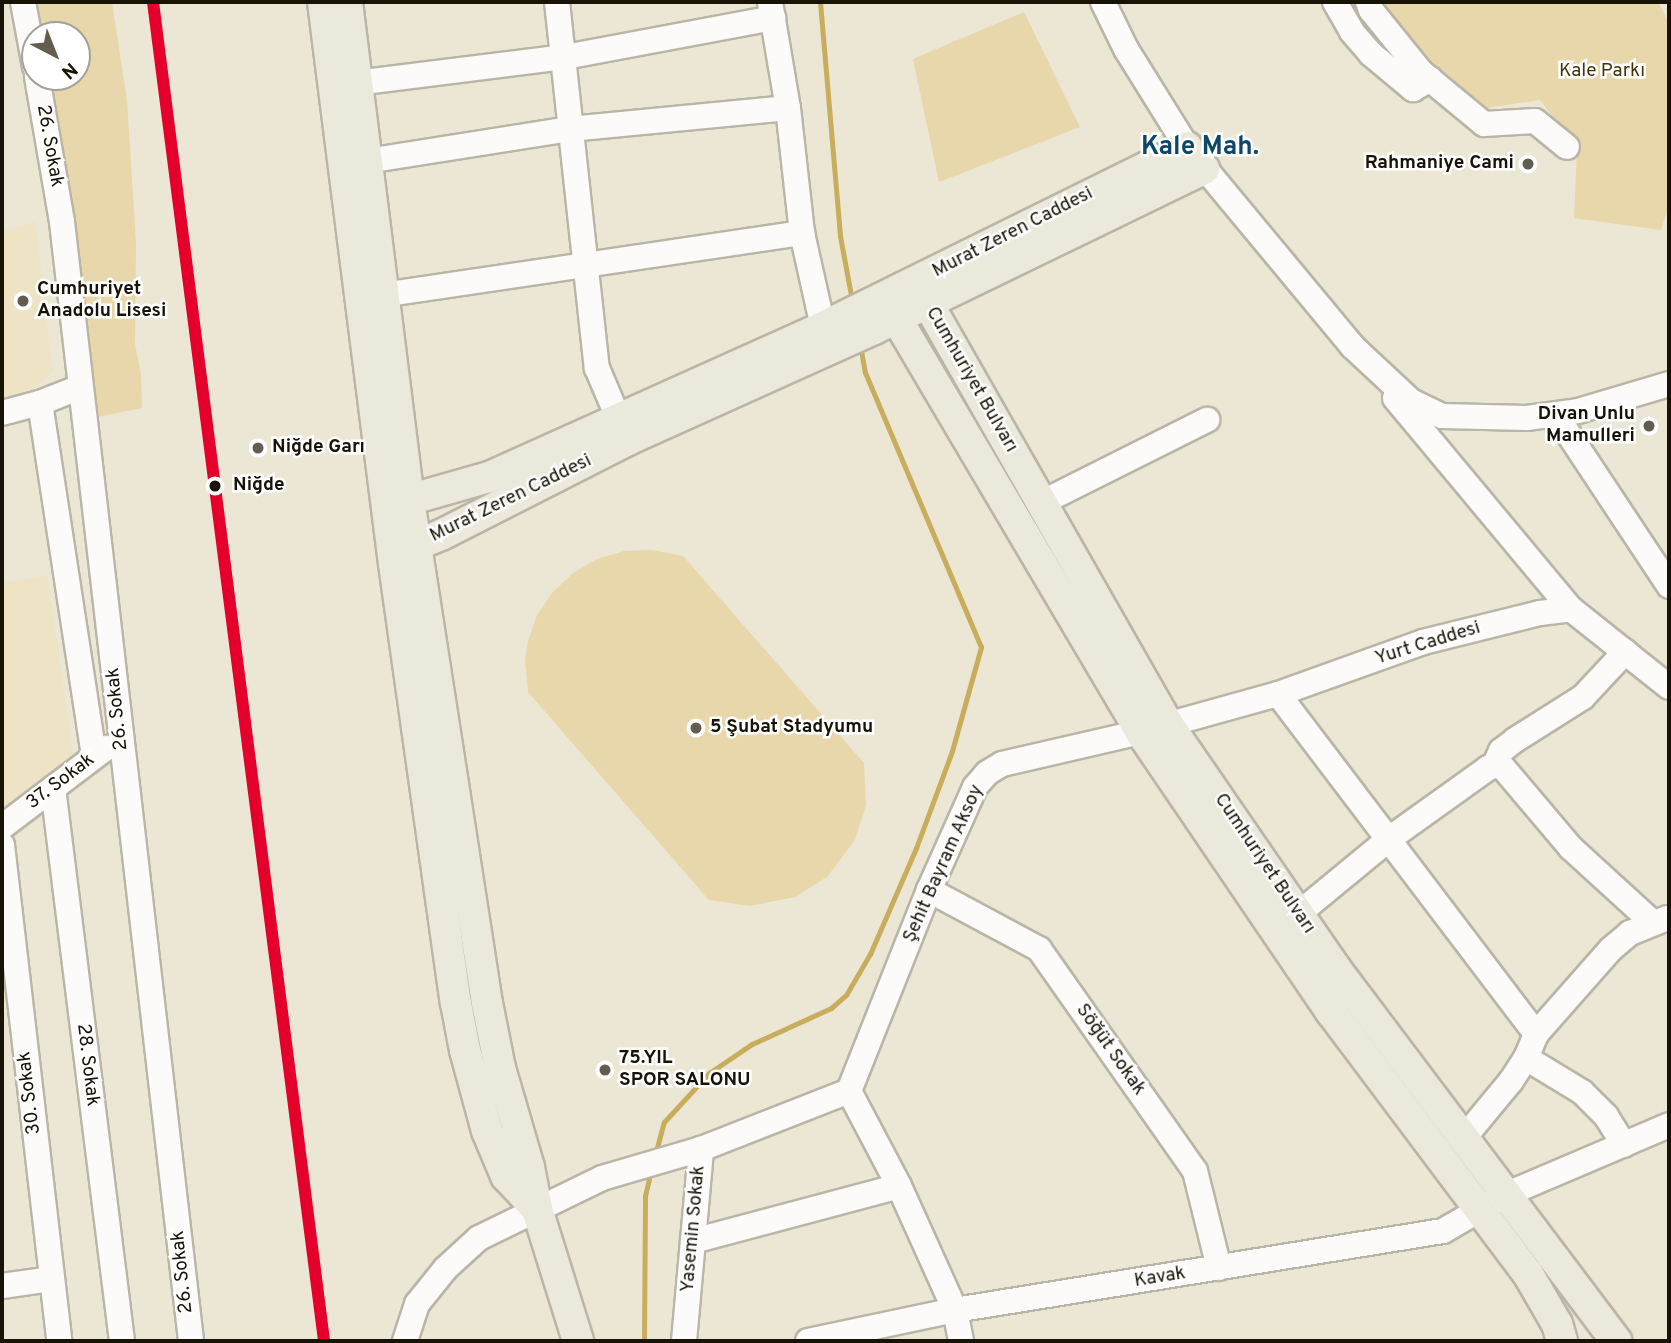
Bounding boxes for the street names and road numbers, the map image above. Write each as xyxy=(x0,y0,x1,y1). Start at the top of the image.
street label: 26. Sokak xyxy=(31,103,67,189)
street label: Murat Zeren Caddesi xyxy=(929,183,1097,283)
street label: Cumhuriyet Bulvarı xyxy=(920,303,1022,457)
street label: Murat Zeren Caddesi xyxy=(426,450,596,548)
street label: Yurt Caddesi xyxy=(1373,617,1483,671)
street label: 26. Sokak xyxy=(102,667,134,751)
street label: 37. Sokak xyxy=(22,749,100,815)
street label: Şehit Bayram Aksoy xyxy=(899,781,989,947)
street label: Cumhuriyet Bulvarı xyxy=(1209,789,1319,939)
street label: Söğüt Sokak xyxy=(1070,1000,1150,1100)
street label: 28. Sokak xyxy=(71,1022,103,1108)
street label: 30. Sokak xyxy=(14,1050,46,1136)
street label: Yasemin Sokak xyxy=(677,1165,711,1293)
street label: 26. Sokak xyxy=(167,1230,199,1314)
street label: Kavak xyxy=(1133,1263,1187,1293)

